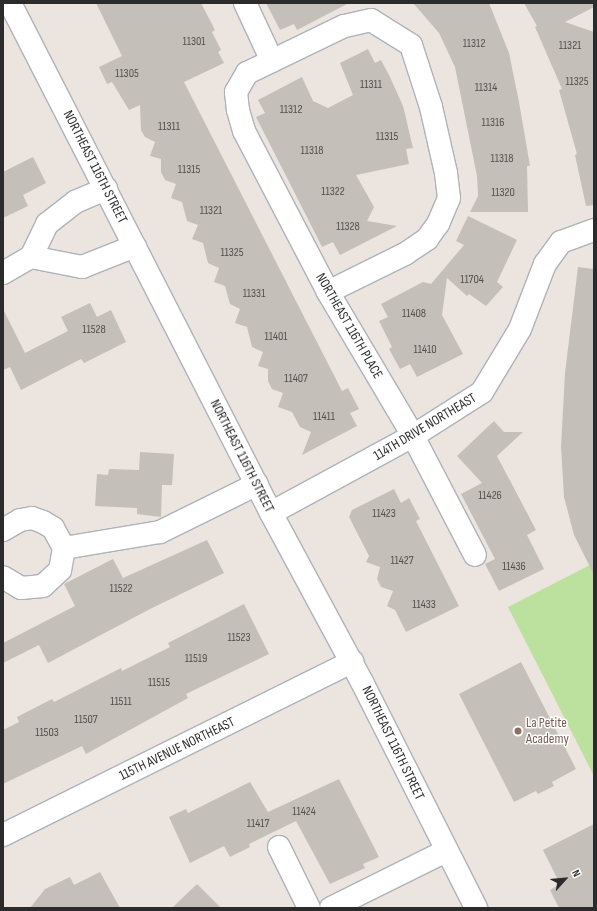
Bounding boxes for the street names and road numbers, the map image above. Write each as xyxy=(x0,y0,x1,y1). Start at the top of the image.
street label: NORTHEAST 116TH STREET xyxy=(59,108,131,226)
street label: NORTHEAST 116TH PLACE xyxy=(312,270,386,382)
street label: 114TH DRIVE NORTHEAST xyxy=(371,390,479,464)
street label: NORTHEAST 116TH STREET xyxy=(206,397,278,515)
street label: NORTHEAST 116TH STREET xyxy=(358,683,428,803)
street label: 115TH AVENUE NORTHEAST xyxy=(116,714,238,784)

